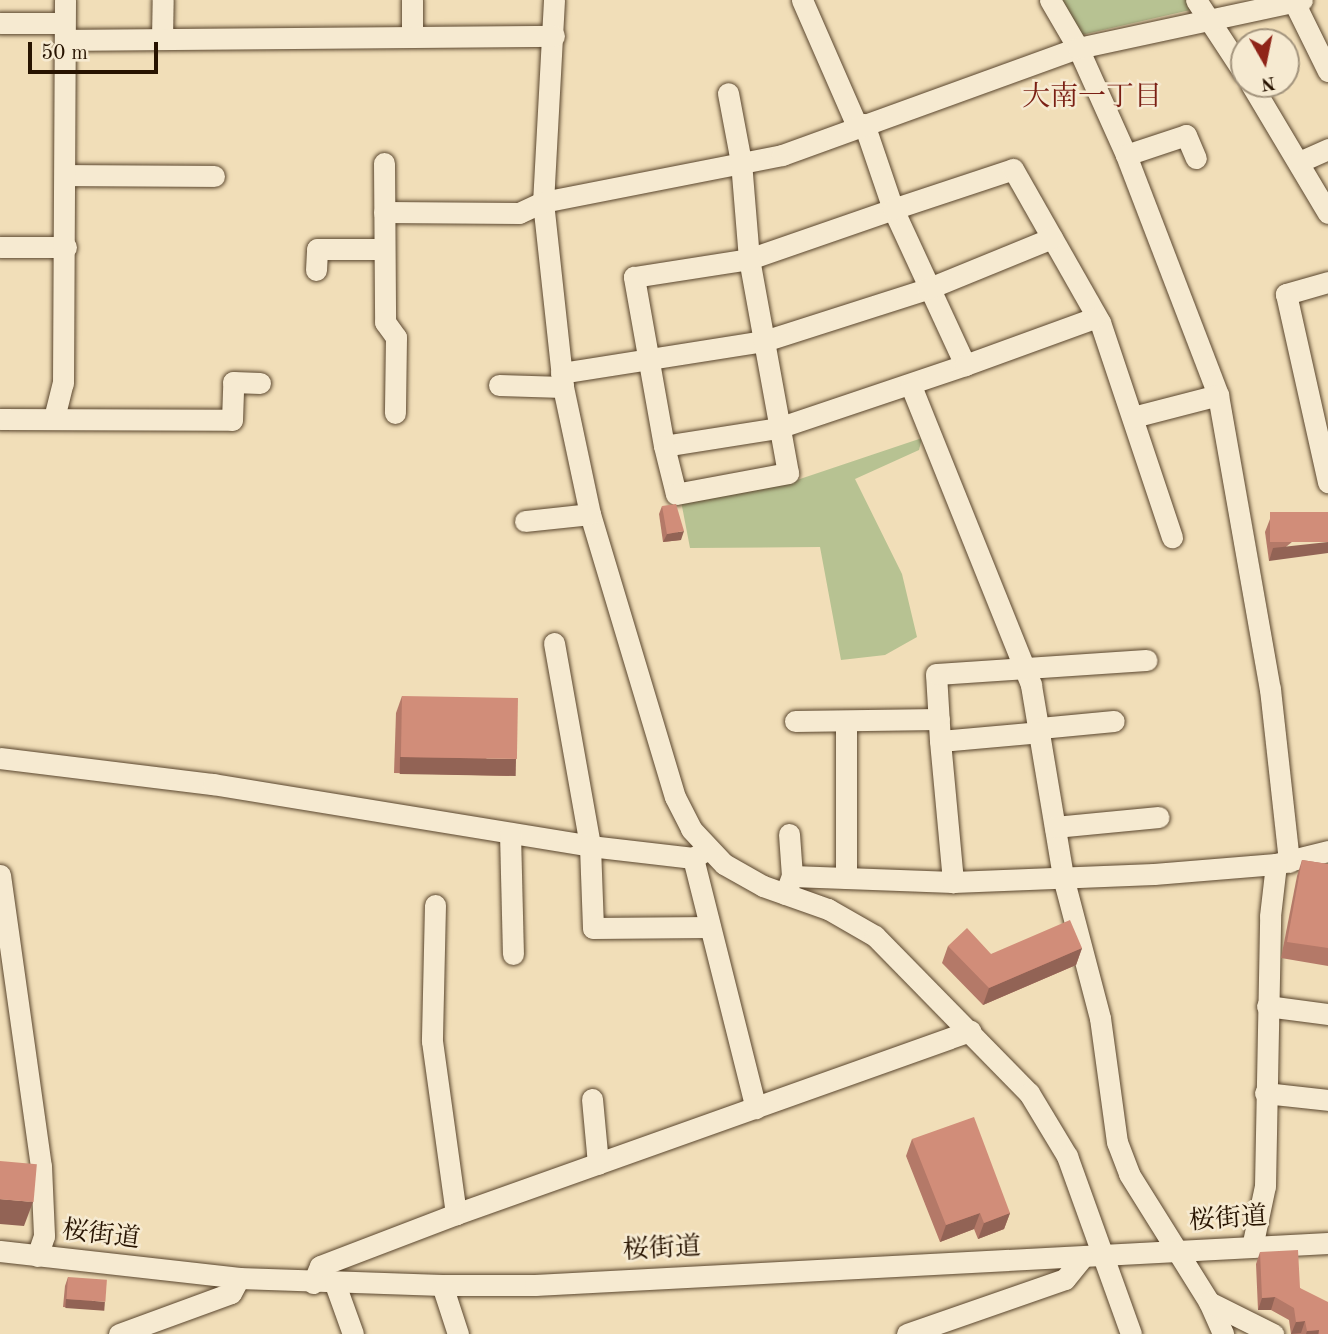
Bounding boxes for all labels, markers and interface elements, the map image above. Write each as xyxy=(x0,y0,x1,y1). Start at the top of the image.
scale bar xyxy=(32,28,161,72)
north arrow xyxy=(1230,28,1300,98)
text: 50 m xyxy=(41,43,88,64)
text: N xyxy=(1259,72,1277,93)
district label: 大南一丁目 xyxy=(1022,81,1162,115)
street label: 桜街道 xyxy=(1188,1202,1268,1238)
street label: 桜街道 xyxy=(60,1216,142,1256)
street label: 桜街道 xyxy=(622,1232,702,1268)

